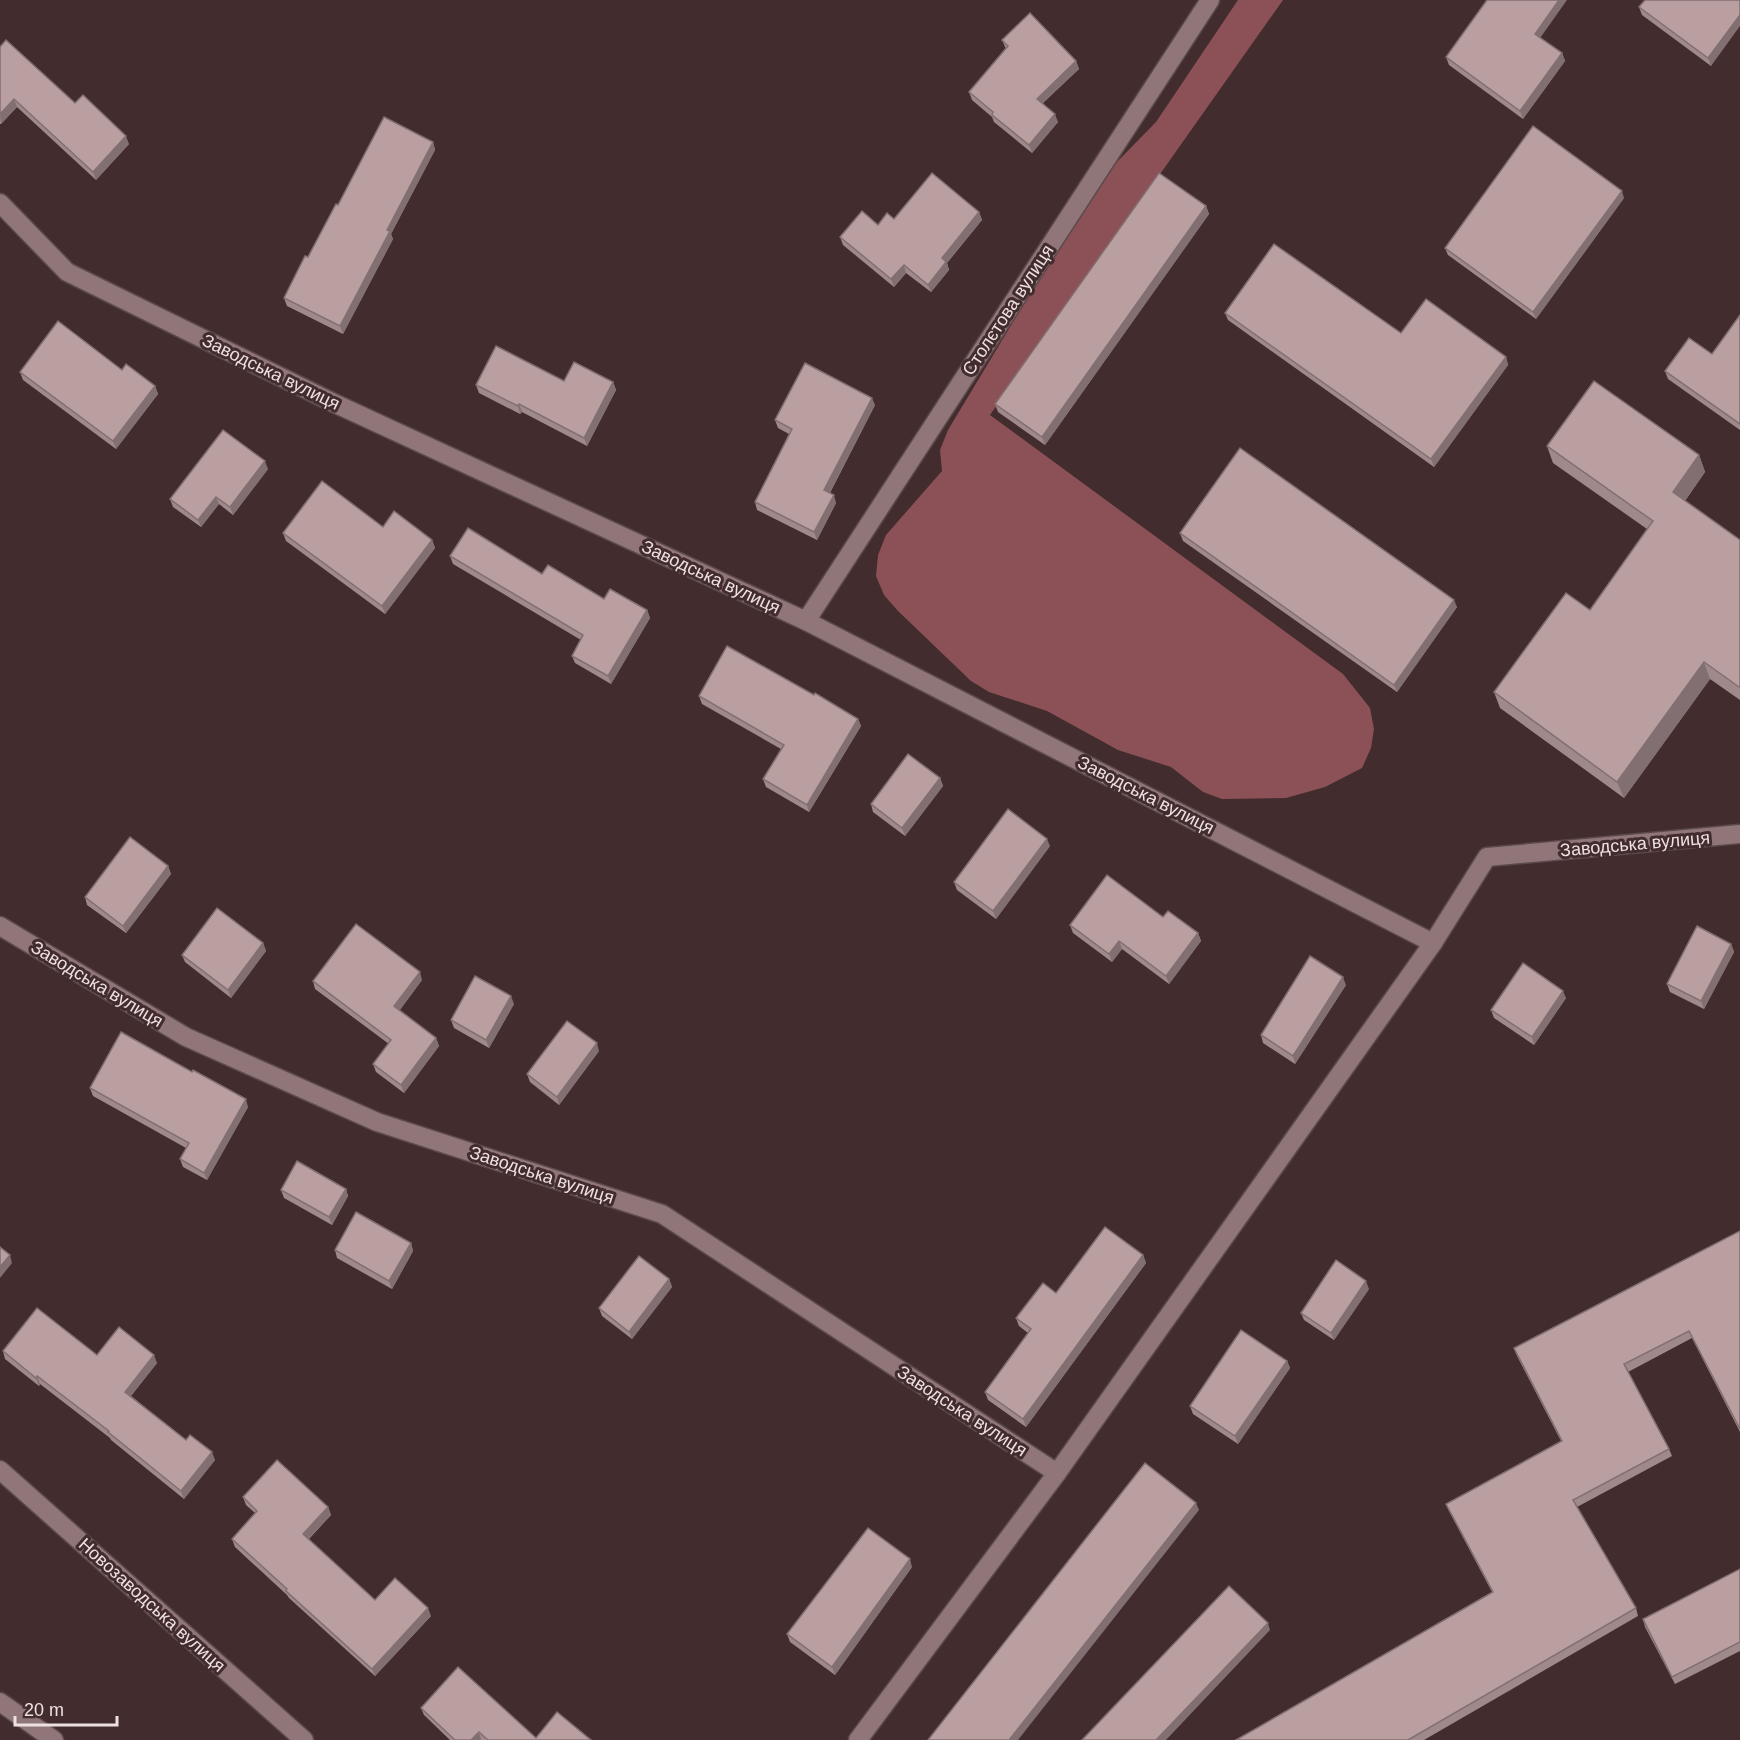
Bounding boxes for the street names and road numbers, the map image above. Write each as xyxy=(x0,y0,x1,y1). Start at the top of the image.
street label: Столєтова вулиця xyxy=(958,241,1058,379)
street label: Заводська вулиця xyxy=(199,330,343,414)
street label: Заводська вулиця xyxy=(639,536,783,618)
street label: Заводська вулиця xyxy=(1074,752,1218,838)
street label: Заводська вулиця xyxy=(1559,827,1711,861)
street label: Заводська вулиця xyxy=(27,937,167,1031)
street label: Заводська вулиця xyxy=(467,1142,617,1208)
street label: Заводська вулиця xyxy=(893,1362,1031,1460)
street label: Новозаводська вулиця xyxy=(75,1534,229,1676)

